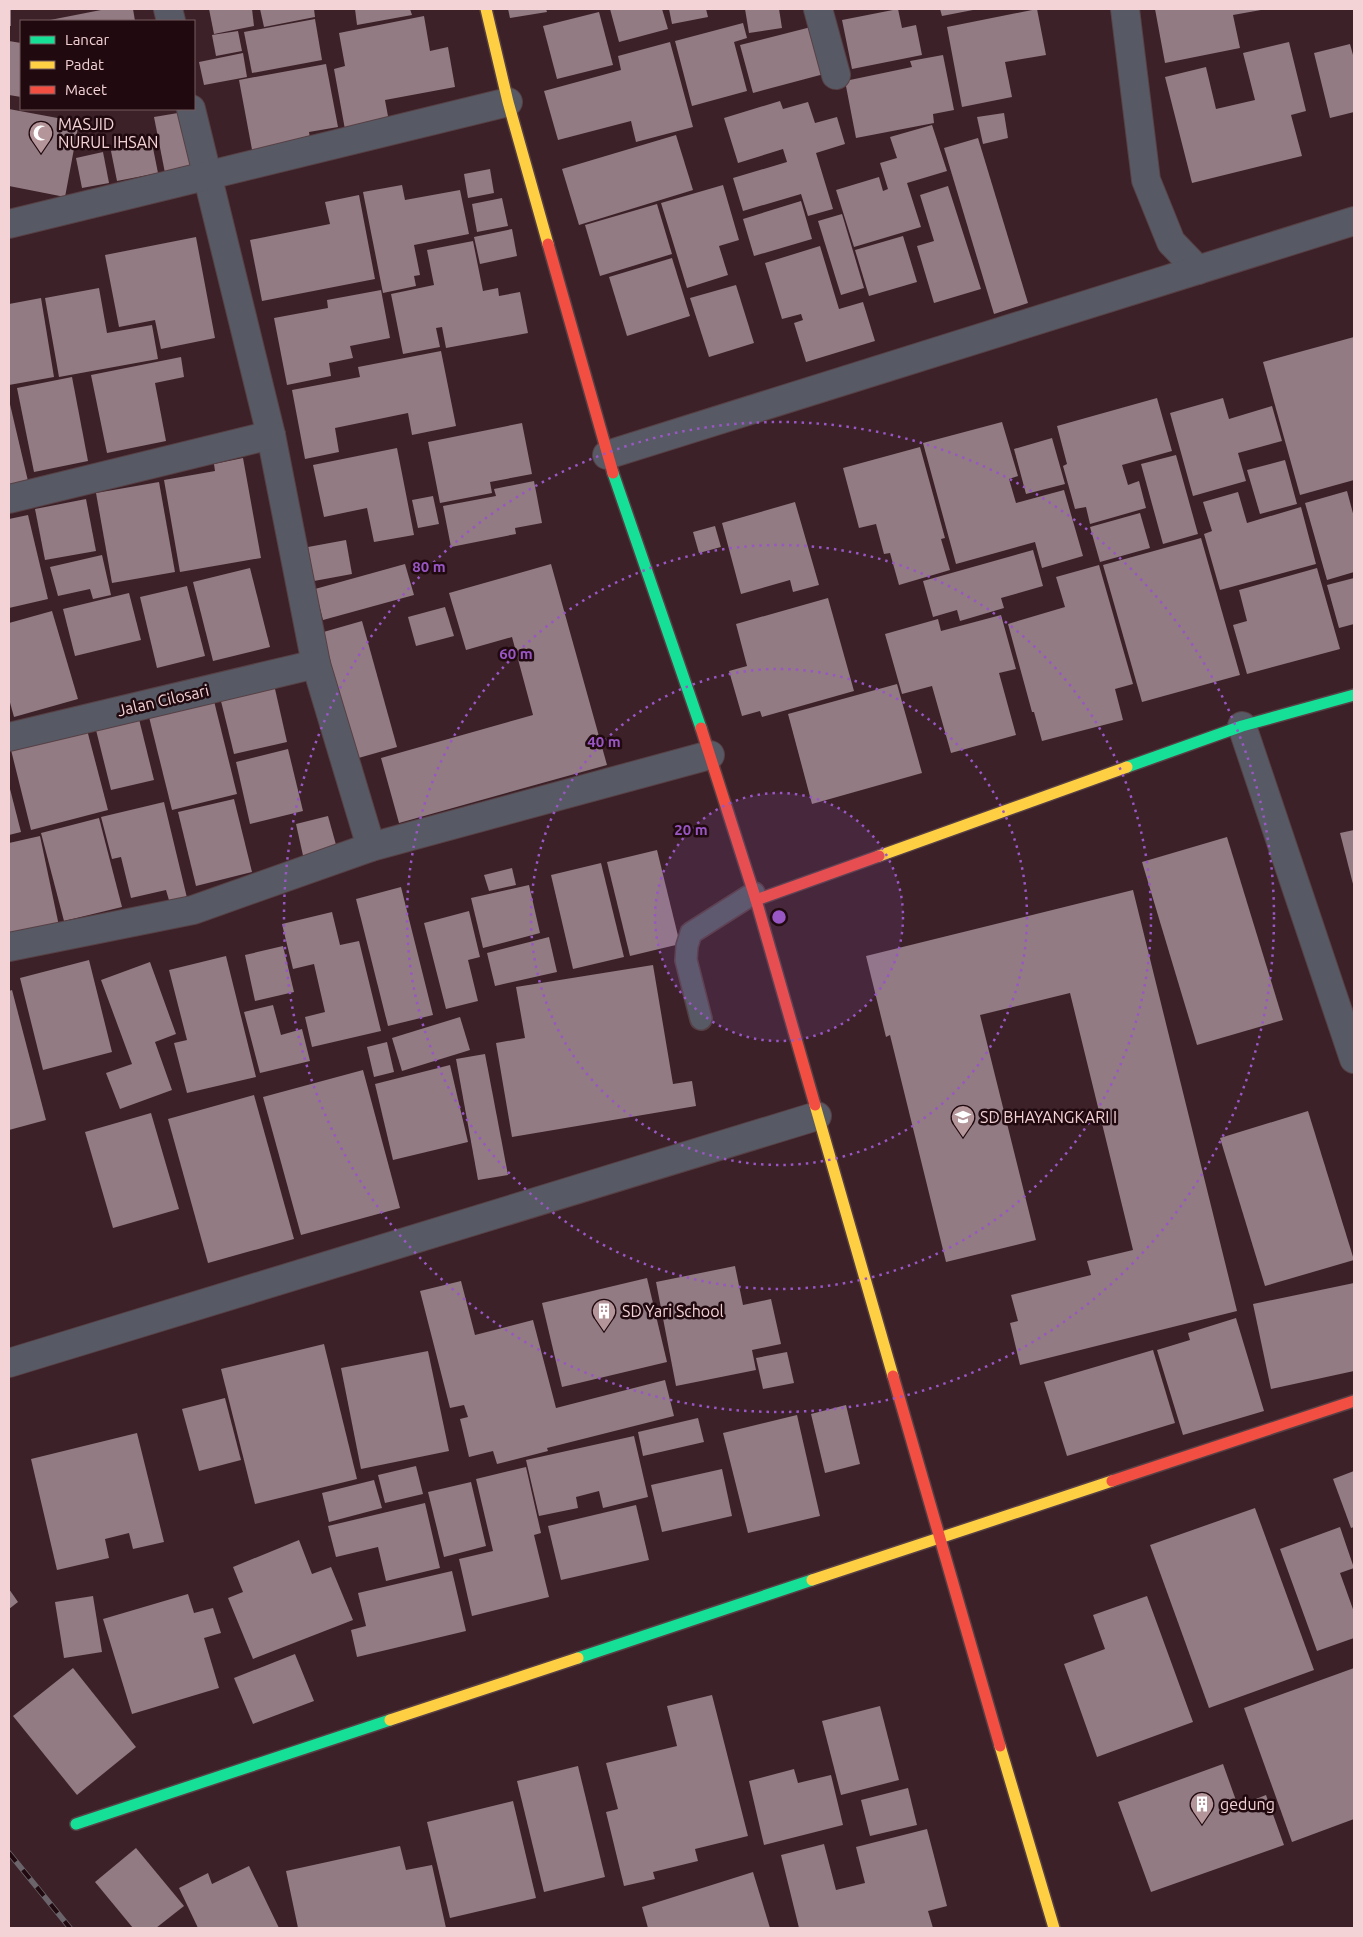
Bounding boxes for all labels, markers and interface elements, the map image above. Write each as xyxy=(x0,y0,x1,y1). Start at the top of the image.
legend xyxy=(20,20,195,110)
text: Lancar xyxy=(65,31,110,48)
text: Padat xyxy=(65,56,104,73)
text: Macet xyxy=(65,81,107,98)
place label: MASJID NURUL IHSAN xyxy=(58,115,159,151)
mosque icon: MASJID NURUL IHSAN xyxy=(28,120,54,154)
text: 80 m xyxy=(412,558,446,575)
text: 60 m xyxy=(499,645,533,662)
street label: Jalan Cilosari xyxy=(115,681,211,719)
text: 40 m xyxy=(587,733,621,750)
text: 20 m xyxy=(674,821,708,838)
centre of rings xyxy=(770,908,788,926)
school or university icon: SD BHAYANGKARI I xyxy=(950,1104,976,1138)
place label: SD BHAYANGKARI I xyxy=(980,1108,1117,1126)
building icon: SD Yari School xyxy=(591,1298,617,1332)
place label: SD Yari School xyxy=(622,1302,724,1320)
building icon: gedung xyxy=(1189,1791,1215,1825)
place label: gedung xyxy=(1220,1795,1275,1813)

